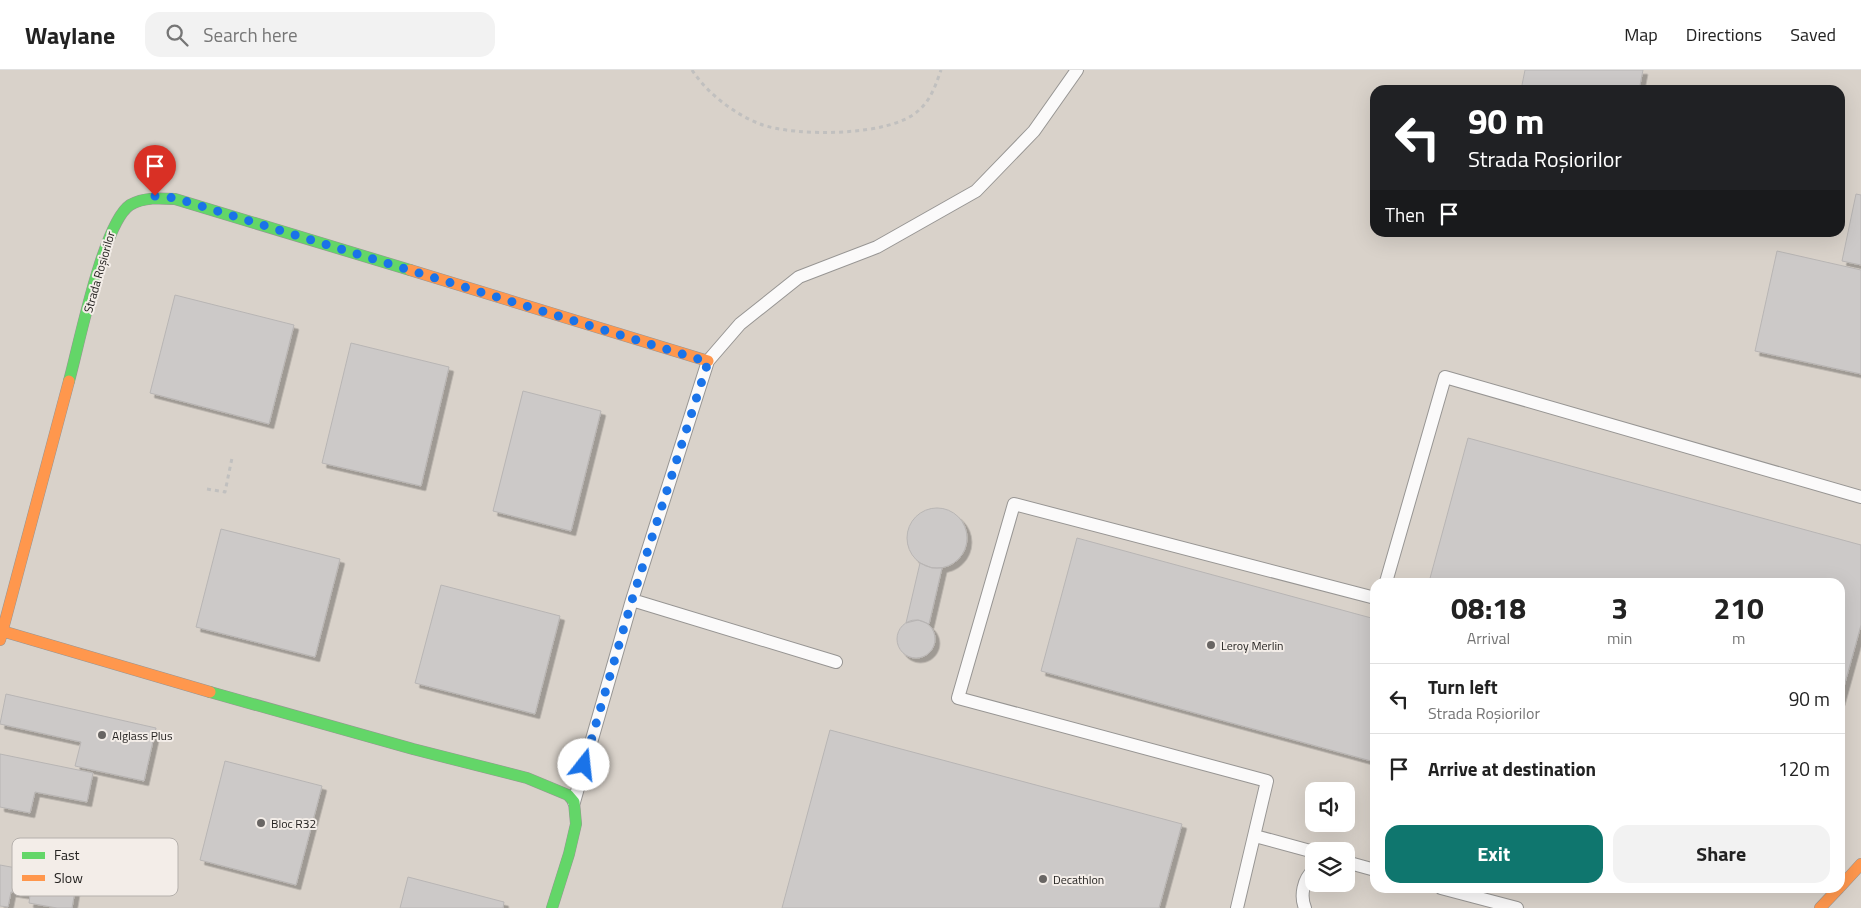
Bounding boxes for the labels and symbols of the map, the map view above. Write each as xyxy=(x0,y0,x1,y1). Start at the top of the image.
pin xyxy=(134,145,176,196)
street label: Strada Roșiorilor xyxy=(78,229,120,315)
place label: Leroy Merlin xyxy=(1221,636,1284,655)
marker: Leroy Merlin xyxy=(1205,639,1217,651)
place label: Alglass Plus xyxy=(112,726,173,745)
marker: Alglass Plus xyxy=(96,729,108,741)
position arrow xyxy=(557,738,609,790)
place label: Bloc R32 xyxy=(271,814,316,833)
marker: Bloc R32 xyxy=(255,817,267,829)
legend xyxy=(12,838,178,896)
text: Fast xyxy=(54,844,79,865)
text: Slow xyxy=(54,867,83,888)
place label: Decathlon xyxy=(1053,870,1104,889)
marker: Decathlon xyxy=(1037,873,1049,885)

